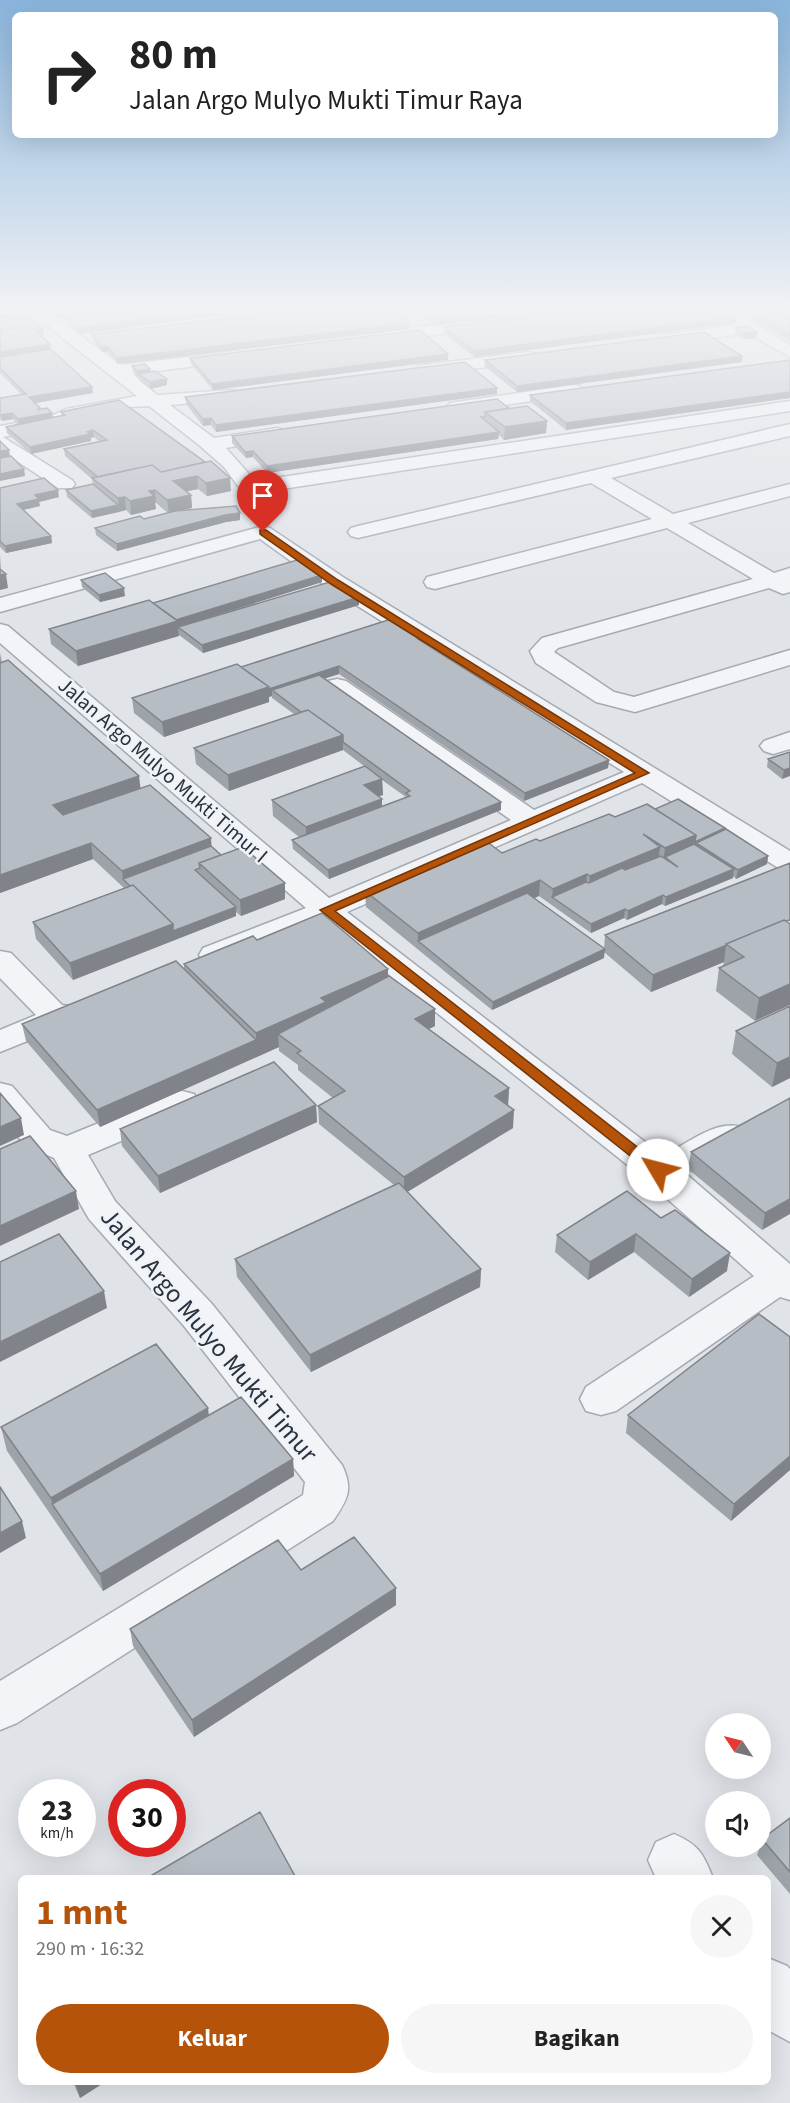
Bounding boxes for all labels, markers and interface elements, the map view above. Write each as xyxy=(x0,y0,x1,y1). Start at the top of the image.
text: 80 m xyxy=(129,25,218,85)
icon: right xyxy=(30,36,108,114)
text: Jalan Argo Mulyo Mukti Timur Raya xyxy=(129,81,523,120)
pin xyxy=(237,470,288,532)
icon: arrive xyxy=(246,479,279,512)
street label: Jalan Argo Mulyo Mukti Timur I xyxy=(52,670,274,870)
position arrow xyxy=(626,1138,690,1202)
street label: Jalan Argo Mulyo Mukti Timur xyxy=(92,1200,327,1471)
north arrow xyxy=(705,1713,771,1779)
map controls xyxy=(705,1713,771,1857)
speed limit sign: 30 xyxy=(108,1779,186,1857)
text: 23 xyxy=(41,1789,73,1832)
button: sound xyxy=(705,1791,771,1857)
text: km/h xyxy=(40,1823,74,1844)
text: 1 mnt xyxy=(36,1887,127,1938)
button: close xyxy=(690,1895,753,1958)
text: 290 m · 16:32 xyxy=(36,1935,144,1963)
button: Keluar xyxy=(36,2004,389,2073)
button: Bagikan xyxy=(401,2004,753,2073)

